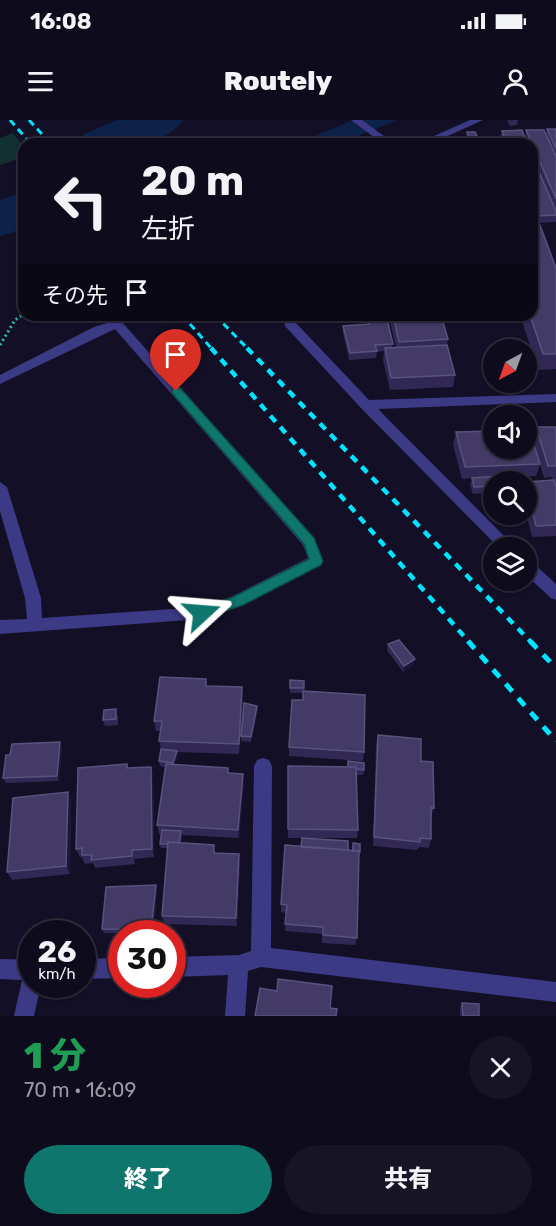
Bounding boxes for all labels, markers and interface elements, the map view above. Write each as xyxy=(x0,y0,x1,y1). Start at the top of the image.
text: 16:08 xyxy=(30,8,92,35)
icon: menu xyxy=(24,65,57,98)
text: Routely xyxy=(224,65,332,97)
icon: person xyxy=(499,65,532,98)
text: 20 m xyxy=(141,156,244,206)
icon: left xyxy=(42,162,120,240)
text: 左折 xyxy=(141,213,195,245)
icon: arrive xyxy=(120,276,153,309)
text: その先 xyxy=(42,282,108,309)
pin xyxy=(150,329,201,391)
icon: arrive xyxy=(159,338,192,371)
north arrow xyxy=(483,339,537,393)
map controls xyxy=(483,339,537,591)
button: sound xyxy=(483,405,537,459)
button: search xyxy=(483,471,537,525)
button: layers xyxy=(483,537,537,591)
position arrow xyxy=(170,581,234,645)
speed limit sign: 30 xyxy=(108,920,186,998)
text: 26 xyxy=(37,934,77,970)
text: km/h xyxy=(38,965,76,983)
text: 1 分 xyxy=(24,1034,86,1077)
button: close xyxy=(469,1036,532,1099)
text: 70 m · 16:09 xyxy=(24,1078,136,1102)
button: 終了 xyxy=(24,1145,272,1214)
button: 共有 xyxy=(284,1145,532,1214)

